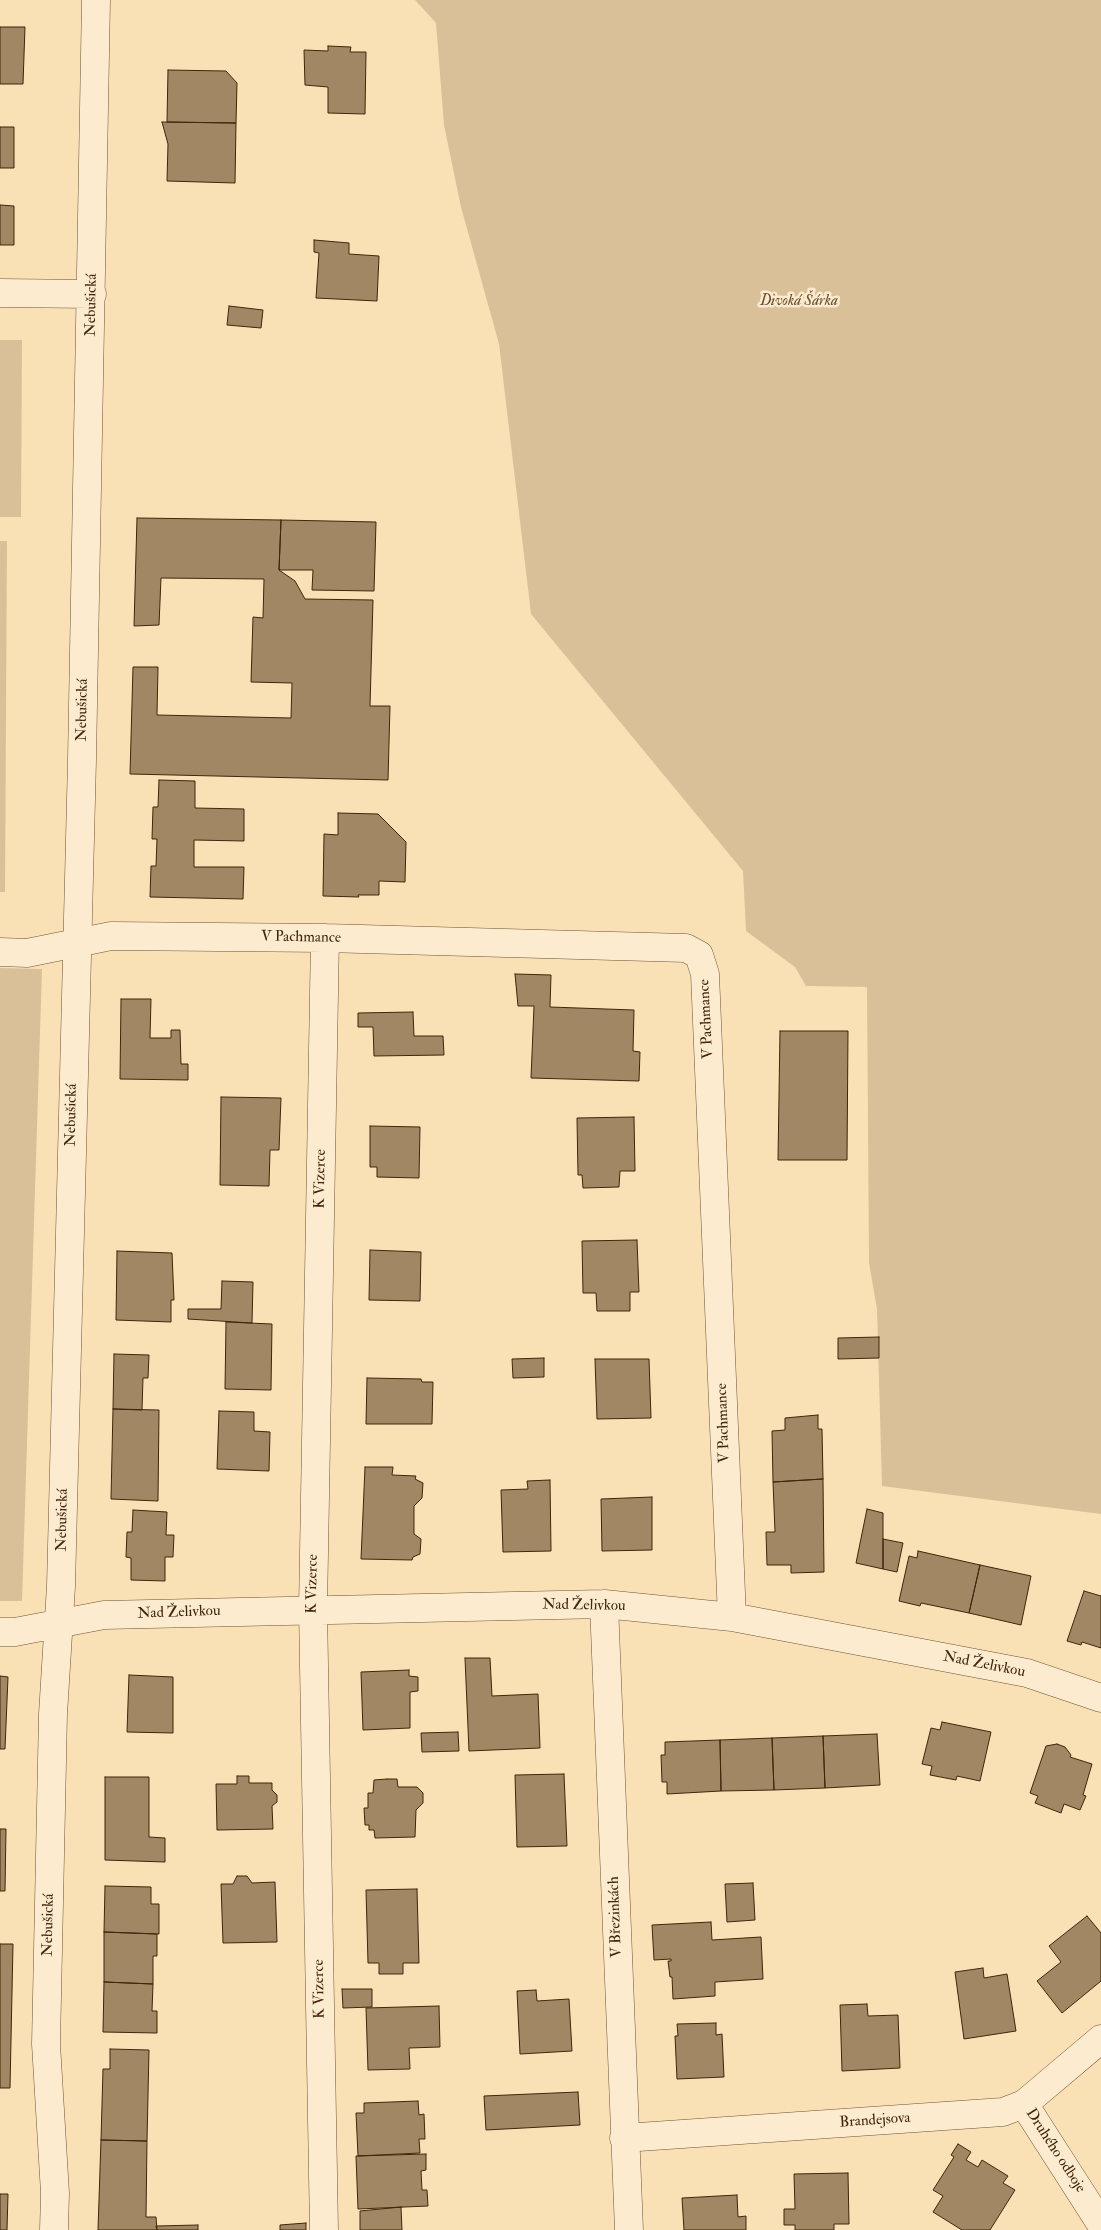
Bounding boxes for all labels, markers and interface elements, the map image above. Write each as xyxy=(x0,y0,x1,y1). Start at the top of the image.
street label: Nebušická xyxy=(82,273,102,337)
park label: Divoká Šárka xyxy=(760,293,838,311)
street label: Nebušická xyxy=(73,678,93,742)
street label: V Pachmance xyxy=(261,928,341,948)
street label: V Pachmance xyxy=(696,979,718,1059)
street label: Nebušická xyxy=(62,1083,82,1147)
street label: K Vizerce xyxy=(311,1149,331,1209)
street label: V Pachmance xyxy=(714,1383,734,1463)
street label: Nebušická xyxy=(53,1488,73,1552)
street label: K Vizerce xyxy=(303,1554,323,1614)
street label: Nad Želivkou xyxy=(542,1596,626,1616)
street label: Nad Želivkou xyxy=(137,1603,221,1623)
street label: Nad Želivkou xyxy=(941,1648,1027,1682)
street label: V Březinkách xyxy=(606,1876,626,1958)
street label: Nebušická xyxy=(39,1893,59,1957)
street label: K Vizerce xyxy=(310,1959,330,2019)
street label: Druhého odboje xyxy=(1021,2105,1089,2197)
street label: Brandejsova xyxy=(839,2110,911,2132)

